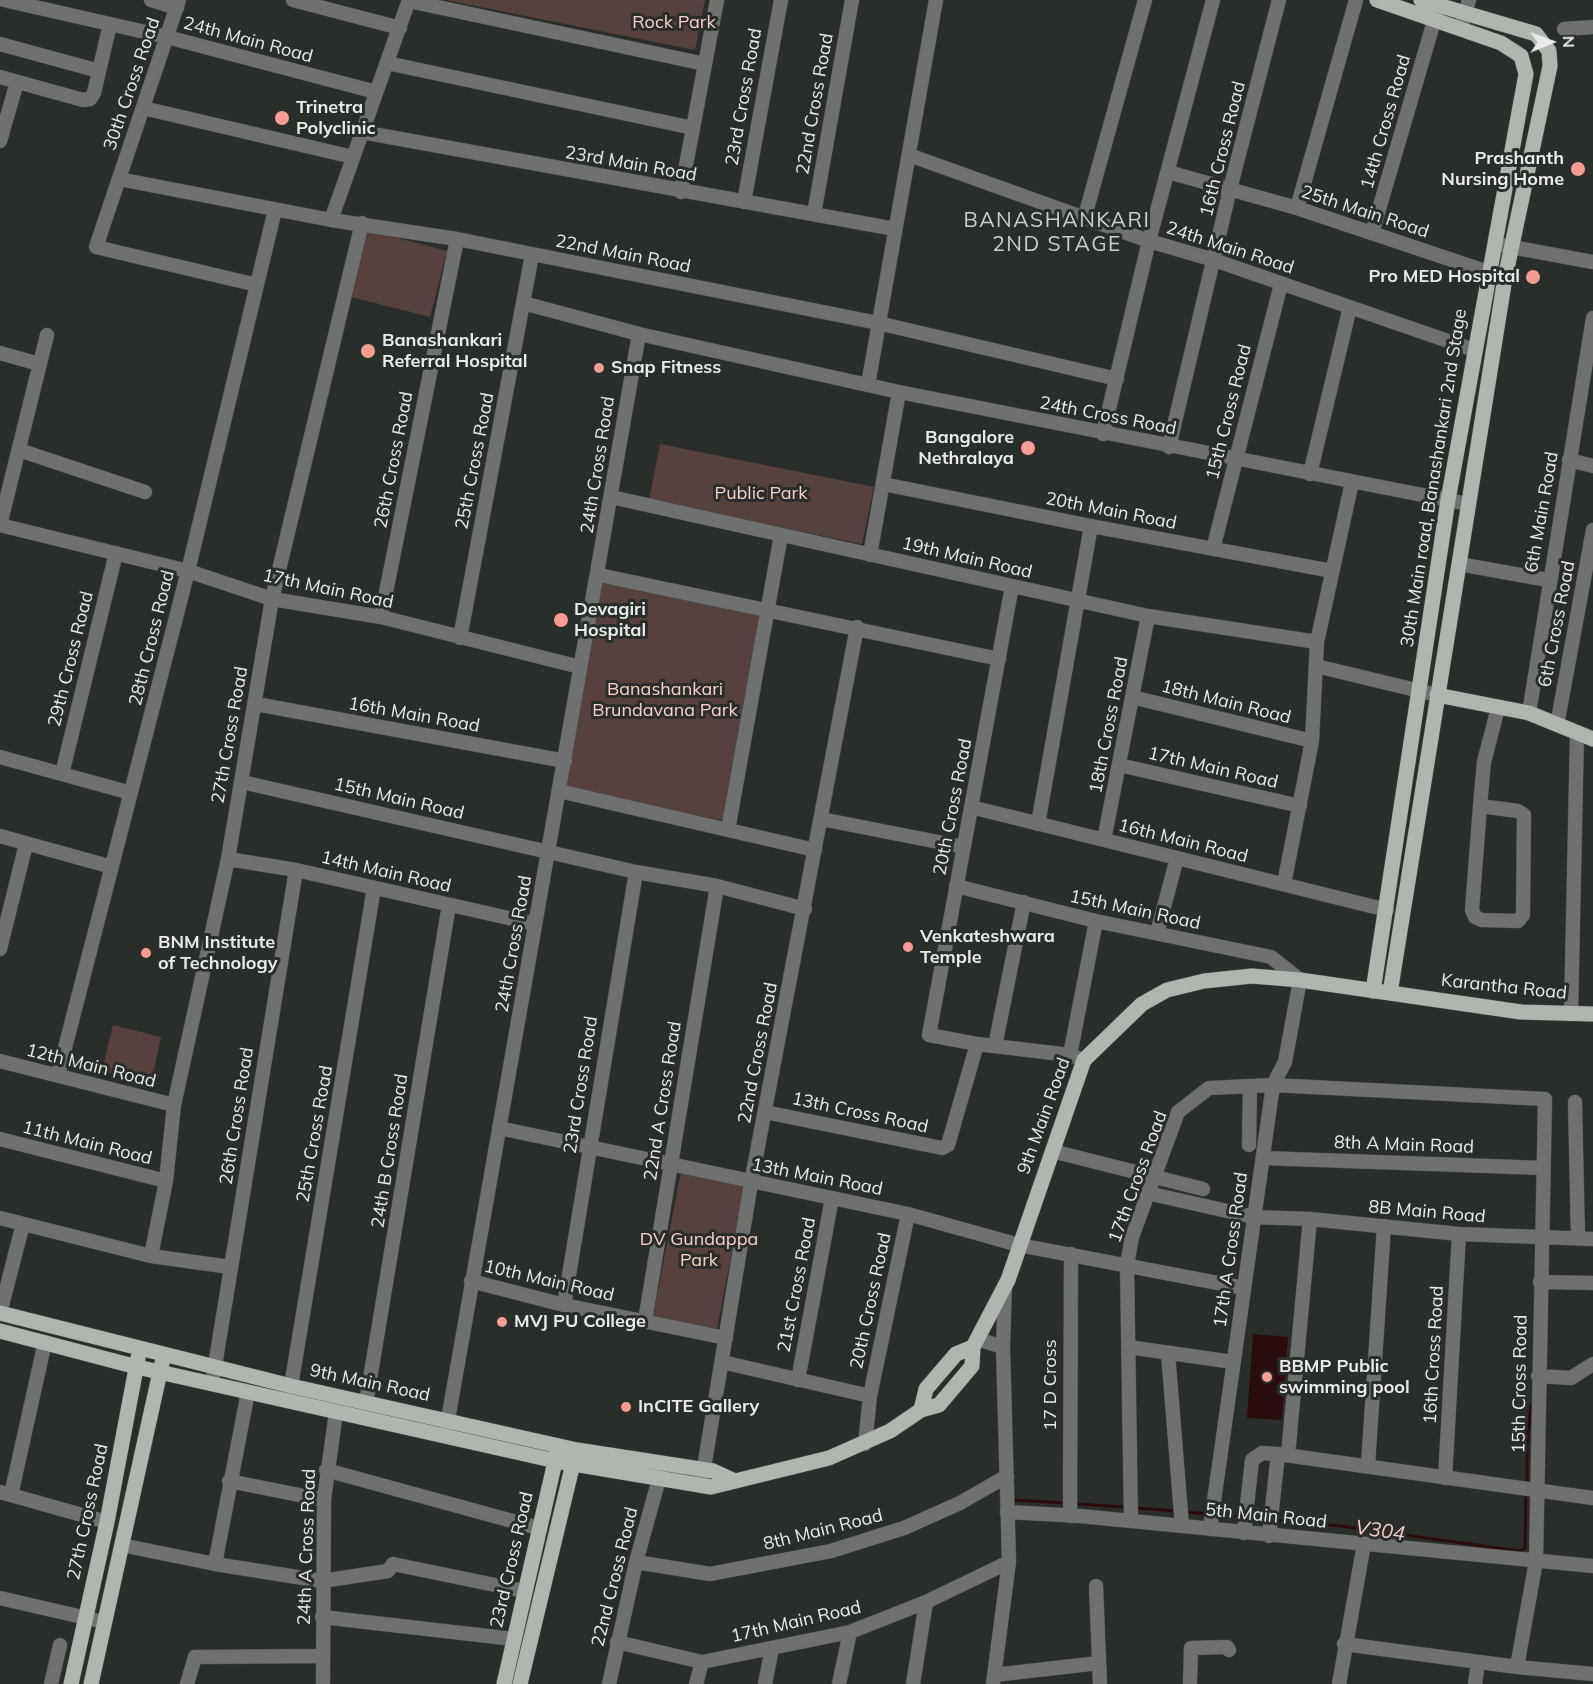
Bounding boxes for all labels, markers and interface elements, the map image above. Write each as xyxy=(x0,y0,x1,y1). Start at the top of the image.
street label: 24th Main Road xyxy=(181,12,315,68)
park label: Rock Park xyxy=(632,12,716,34)
north arrow xyxy=(1521,12,1581,72)
street label: 30th Cross Road xyxy=(99,15,165,153)
street label: 23rd Cross Road xyxy=(721,27,767,167)
street label: 22nd Cross Road xyxy=(792,32,838,176)
text: N xyxy=(1559,35,1579,48)
street label: 14th Cross Road xyxy=(1356,52,1416,192)
street label: 16th Cross Road xyxy=(1196,79,1250,219)
place label: Trinetra Polyclinic xyxy=(296,97,376,140)
marker: Trinetra Polyclinic xyxy=(273,109,291,127)
street label: 23rd Main Road xyxy=(563,142,699,186)
place label: Prashanth Nursing Home xyxy=(1441,148,1564,190)
marker: Prashanth Nursing Home xyxy=(1569,160,1587,178)
street label: 25th Main Road xyxy=(1298,181,1432,243)
district label: BANASHANKARI 2ND STAGE xyxy=(964,208,1150,258)
street label: 24th Main Road xyxy=(1163,217,1297,279)
street label: 22nd Main Road xyxy=(553,230,693,278)
place label: Pro MED Hospital xyxy=(1369,266,1520,288)
marker: Pro MED Hospital xyxy=(1524,268,1542,286)
street label: 30th Main road, Banashankari 2nd Stage xyxy=(1397,307,1471,649)
place label: Banashankari Referral Hospital xyxy=(382,330,527,372)
marker: Banashankari Referral Hospital xyxy=(359,342,377,360)
street label: 15th Cross Road xyxy=(1202,342,1256,482)
place label: Snap Fitness xyxy=(611,357,721,379)
marker: Snap Fitness xyxy=(592,361,606,375)
street label: 26th Cross Road xyxy=(370,390,418,530)
street label: 25th Cross Road xyxy=(451,391,499,531)
street label: 24th Cross Road xyxy=(1038,392,1178,440)
street label: 24th Cross Road xyxy=(576,395,620,535)
place label: Bangalore Nethralaya xyxy=(918,427,1014,470)
marker: Bangalore Nethralaya xyxy=(1019,439,1037,457)
street label: 6th Main Road xyxy=(1521,450,1563,574)
park label: Public Park xyxy=(715,483,807,505)
street label: 20th Main Road xyxy=(1044,488,1178,534)
street label: 19th Main Road xyxy=(900,533,1034,583)
street label: 6th Cross Road xyxy=(1534,559,1580,689)
street label: 17th Main Road xyxy=(261,565,395,613)
street label: 28th Cross Road xyxy=(125,568,179,708)
street label: 29th Cross Road xyxy=(44,589,98,729)
place label: Devagiri Hospital xyxy=(574,599,646,642)
marker: Devagiri Hospital xyxy=(552,611,570,629)
street label: 18th Cross Road xyxy=(1085,655,1133,795)
street label: 27th Cross Road xyxy=(207,665,253,805)
street label: 18th Main Road xyxy=(1159,675,1293,729)
park label: Banashankari Brundavana Park xyxy=(592,679,738,722)
street label: 16th Main Road xyxy=(347,693,481,737)
street label: 20th Cross Road xyxy=(929,737,977,877)
street label: 17th Main Road xyxy=(1146,743,1280,793)
street label: 15th Main Road xyxy=(332,774,466,824)
street label: 16th Main Road xyxy=(1116,814,1250,868)
street label: 14th Main Road xyxy=(319,847,453,897)
street label: 24th Cross Road xyxy=(491,874,537,1014)
street label: 15th Main Road xyxy=(1068,886,1202,934)
place label: Venkateshwara Temple xyxy=(920,926,1055,968)
place label: BNM Institute of Technology xyxy=(158,932,277,974)
marker: Venkateshwara Temple xyxy=(901,940,915,954)
marker: BNM Institute of Technology xyxy=(139,946,153,960)
street label: Karantha Road xyxy=(1440,970,1568,1004)
street label: 22nd Cross Road xyxy=(734,981,782,1125)
street label: 23rd Cross Road xyxy=(559,1015,603,1155)
street label: 22nd A Cross Road xyxy=(640,1020,686,1182)
street label: 12th Main Road xyxy=(24,1039,158,1093)
street label: 26th Cross Road xyxy=(215,1046,259,1186)
street label: 9th Main Road xyxy=(1013,1055,1075,1177)
street label: 25th Cross Road xyxy=(292,1064,338,1204)
street label: 24th B Cross Road xyxy=(367,1072,413,1230)
street label: 13th Cross Road xyxy=(790,1088,930,1138)
street label: 17th Cross Road xyxy=(1104,1108,1172,1246)
street label: 11th Main Road xyxy=(20,1116,154,1170)
street label: 8th A Main Road xyxy=(1334,1132,1474,1158)
street label: 13th Main Road xyxy=(750,1154,884,1200)
street label: 17th A Cross Road xyxy=(1209,1171,1253,1329)
street label: 8B Main Road xyxy=(1367,1196,1487,1228)
street label: 21st Cross Road xyxy=(773,1216,821,1354)
park label: DV Gundappa Park xyxy=(640,1229,758,1272)
street label: 20th Cross Road xyxy=(846,1231,896,1371)
street label: 10th Main Road xyxy=(482,1256,616,1306)
street label: 16th Cross Road xyxy=(1420,1285,1448,1425)
place label: MVJ PU College xyxy=(514,1311,646,1333)
street label: 15th Cross Road xyxy=(1508,1314,1532,1454)
marker: MVJ PU College xyxy=(495,1315,509,1329)
street label: 17 D Cross xyxy=(1040,1339,1062,1431)
place label: BBMP Public swimming pool xyxy=(1279,1356,1410,1398)
street label: 9th Main Road xyxy=(308,1360,432,1406)
marker: BBMP Public swimming pool xyxy=(1260,1370,1274,1384)
place label: InCITE Gallery xyxy=(638,1396,759,1418)
marker: InCITE Gallery xyxy=(619,1400,633,1414)
street label: 27th Cross Road xyxy=(63,1442,113,1582)
street label: 24th A Cross Road xyxy=(293,1468,321,1626)
street label: 23rd Cross Road xyxy=(486,1490,538,1630)
street label: 5th Main Road xyxy=(1204,1499,1328,1533)
street label: 22nd Cross Road xyxy=(587,1505,643,1649)
street label: 8th Main Road xyxy=(761,1505,885,1555)
water label: V304 xyxy=(1354,1516,1406,1546)
street label: 17th Main Road xyxy=(729,1597,863,1647)

